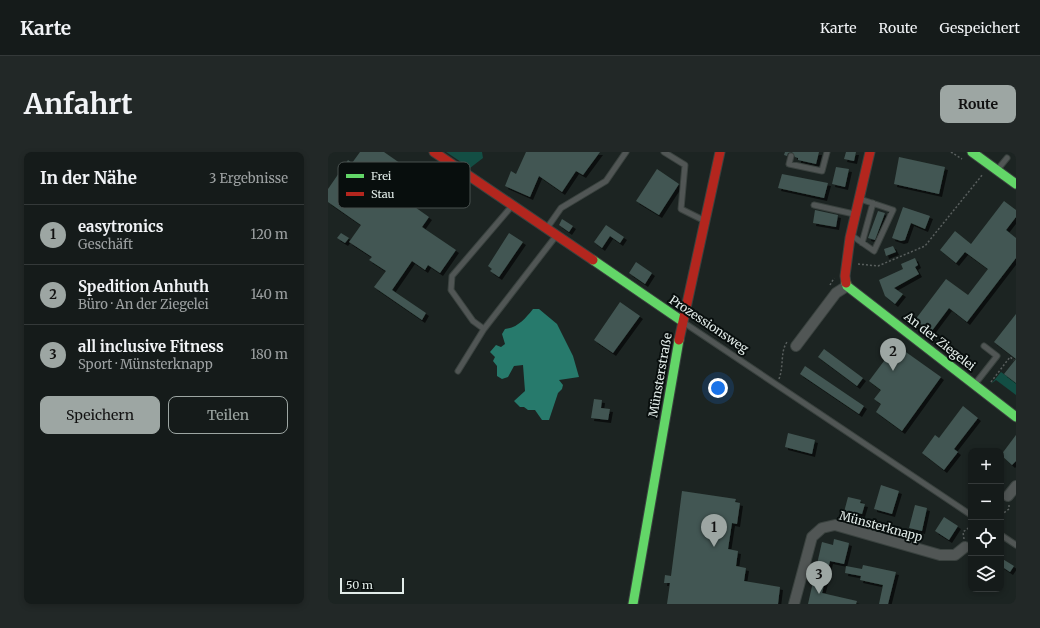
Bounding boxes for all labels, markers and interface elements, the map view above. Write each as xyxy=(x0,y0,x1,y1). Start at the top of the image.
text: Karte xyxy=(20,16,71,40)
text: Karte xyxy=(820,19,856,37)
text: Route xyxy=(878,19,917,37)
text: Gespeichert xyxy=(939,19,1020,37)
button: Route xyxy=(940,85,1016,123)
text: Anfahrt xyxy=(24,86,133,122)
legend xyxy=(338,162,470,208)
text: In der Nähe xyxy=(40,167,137,189)
text: Frei xyxy=(371,169,392,183)
text: 3 Ergebnisse xyxy=(209,170,288,187)
text: Stau xyxy=(371,187,395,201)
text: easytronics xyxy=(78,217,163,236)
text: 1 xyxy=(50,226,56,243)
text: 120 m xyxy=(250,226,288,243)
text: Geschäft xyxy=(78,236,133,253)
text: Spedition Anhuth xyxy=(78,277,209,296)
text: 2 xyxy=(49,286,57,303)
text: 140 m xyxy=(251,286,288,303)
street label: Prozessionsweg xyxy=(667,292,752,356)
text: Büro · An der Ziegelei xyxy=(78,296,209,313)
street label: An der Ziegelei xyxy=(901,308,979,373)
street label: Münsterstraße xyxy=(645,332,675,418)
text: all inclusive Fitness xyxy=(78,337,224,356)
pin: 2 xyxy=(880,338,906,371)
text: 3 xyxy=(49,346,57,363)
text: 180 m xyxy=(250,346,288,363)
text: Sport · Münsterknapp xyxy=(78,356,213,373)
your location xyxy=(708,378,728,398)
button: Speichern xyxy=(40,396,160,434)
button: Teilen xyxy=(168,396,288,434)
map controls xyxy=(968,448,1004,592)
button: + xyxy=(968,448,1004,484)
button: − xyxy=(968,484,1004,520)
street label: Münsterknapp xyxy=(838,508,924,544)
pin: 1 xyxy=(701,514,727,547)
button: locate xyxy=(968,520,1004,556)
button: layers xyxy=(968,556,1004,592)
pin: 3 xyxy=(806,561,832,594)
scale bar xyxy=(340,576,404,595)
text: 50 m xyxy=(346,578,373,592)

